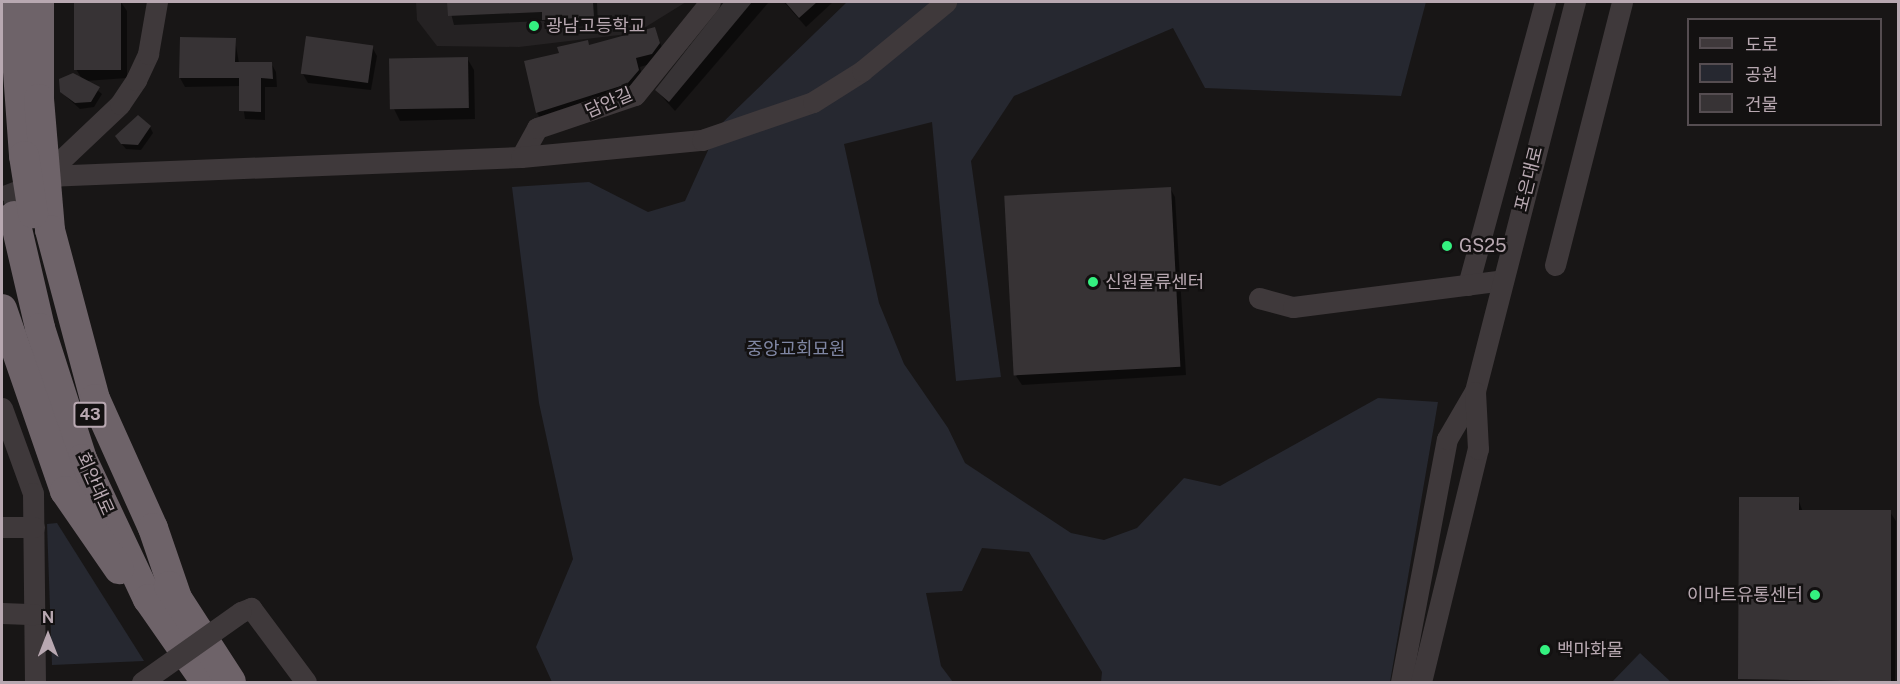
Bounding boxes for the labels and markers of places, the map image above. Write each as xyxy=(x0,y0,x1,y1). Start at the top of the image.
place label: 광남고등학교 xyxy=(546,15,645,37)
marker: 광남고등학교 xyxy=(527,19,541,33)
place label: GS25 xyxy=(1459,235,1506,257)
marker: GS25 xyxy=(1440,239,1454,253)
place label: 신원물류센터 xyxy=(1105,271,1204,293)
marker: 신원물류센터 xyxy=(1086,275,1100,289)
place label: 이마트유통센터 xyxy=(1687,584,1803,606)
marker: 이마트유통센터 xyxy=(1808,588,1822,602)
place label: 백마화물 xyxy=(1557,639,1623,661)
marker: 백마화물 xyxy=(1538,643,1552,657)

